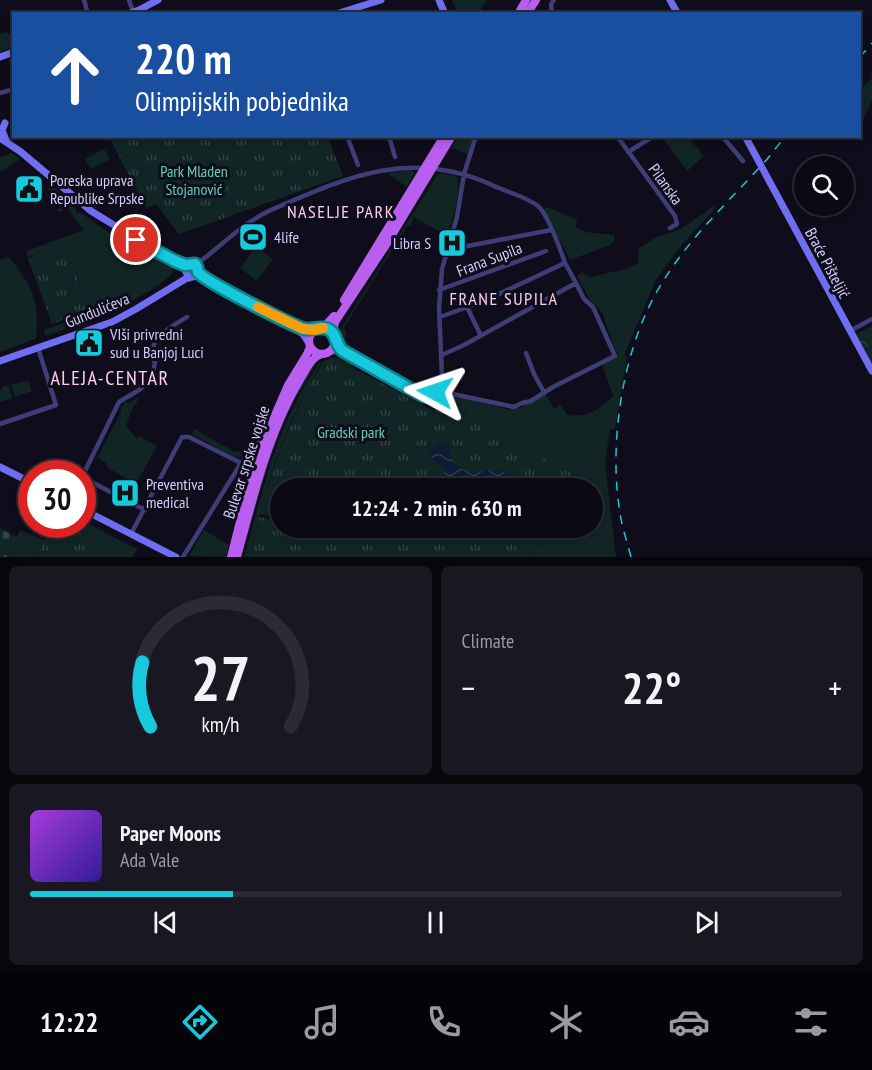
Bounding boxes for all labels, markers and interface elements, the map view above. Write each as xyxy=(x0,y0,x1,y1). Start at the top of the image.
text: 220 m xyxy=(135,31,232,86)
icon: ahead xyxy=(36,36,114,114)
text: Olimpijskih pobjednika xyxy=(135,84,349,118)
map controls xyxy=(794,156,854,216)
button: search xyxy=(794,156,854,216)
street label: Pilanska xyxy=(644,160,688,208)
park label: Park Mladen Stojanović xyxy=(160,161,228,199)
place label: Poreska uprava Republike Srpske xyxy=(50,170,144,208)
public building icon: Poreska uprava Republike Srpske xyxy=(13,173,45,205)
district label: NASELJE PARK xyxy=(287,200,395,223)
pin xyxy=(110,214,161,265)
sports icon: 4life xyxy=(237,221,269,253)
icon: arrive xyxy=(119,223,152,256)
street label: Braće Pišteljić xyxy=(801,224,855,302)
place label: 4life xyxy=(274,227,299,247)
hospital icon: Libra S xyxy=(436,227,468,259)
place label: Libra S xyxy=(393,233,431,253)
street label: Frana Supila xyxy=(453,237,525,281)
district label: FRANE SUPILA xyxy=(450,287,558,310)
street label: Gundulićeva xyxy=(62,288,132,332)
place label: VIši privredni sud u Banjoj Luci xyxy=(109,324,204,362)
public building icon: VIši privredni sud u Banjoj Luci xyxy=(73,327,105,359)
position arrow xyxy=(403,360,467,424)
district label: ALEJA-CENTAR xyxy=(50,365,170,391)
street label: Bulevar srpske vojske xyxy=(218,403,274,521)
park label: Gradski park xyxy=(317,422,386,442)
speed limit sign: 30 xyxy=(18,460,96,538)
place label: Preventiva medical xyxy=(146,474,204,512)
hospital icon: Preventiva medical xyxy=(109,477,141,509)
text: 12:24 · 2 min · 630 m xyxy=(351,494,522,522)
text: Climate xyxy=(462,628,514,654)
text: 27 xyxy=(190,637,250,718)
text: 22° xyxy=(622,658,681,716)
text: − xyxy=(462,666,475,709)
text: + xyxy=(828,666,842,709)
text: km/h xyxy=(201,711,239,739)
text: Paper Moons xyxy=(120,819,221,847)
text: Ada Vale xyxy=(120,847,179,873)
icon: previous xyxy=(149,906,182,939)
icon: pause xyxy=(419,906,452,939)
icon: next xyxy=(690,906,723,939)
icon: directions xyxy=(179,1001,221,1043)
icon: music xyxy=(301,1001,343,1043)
icon: phone xyxy=(423,1001,465,1043)
icon: climate xyxy=(545,1001,587,1043)
icon: car xyxy=(668,1001,710,1043)
icon: filters xyxy=(790,1001,832,1043)
text: 12:22 xyxy=(40,1005,99,1039)

